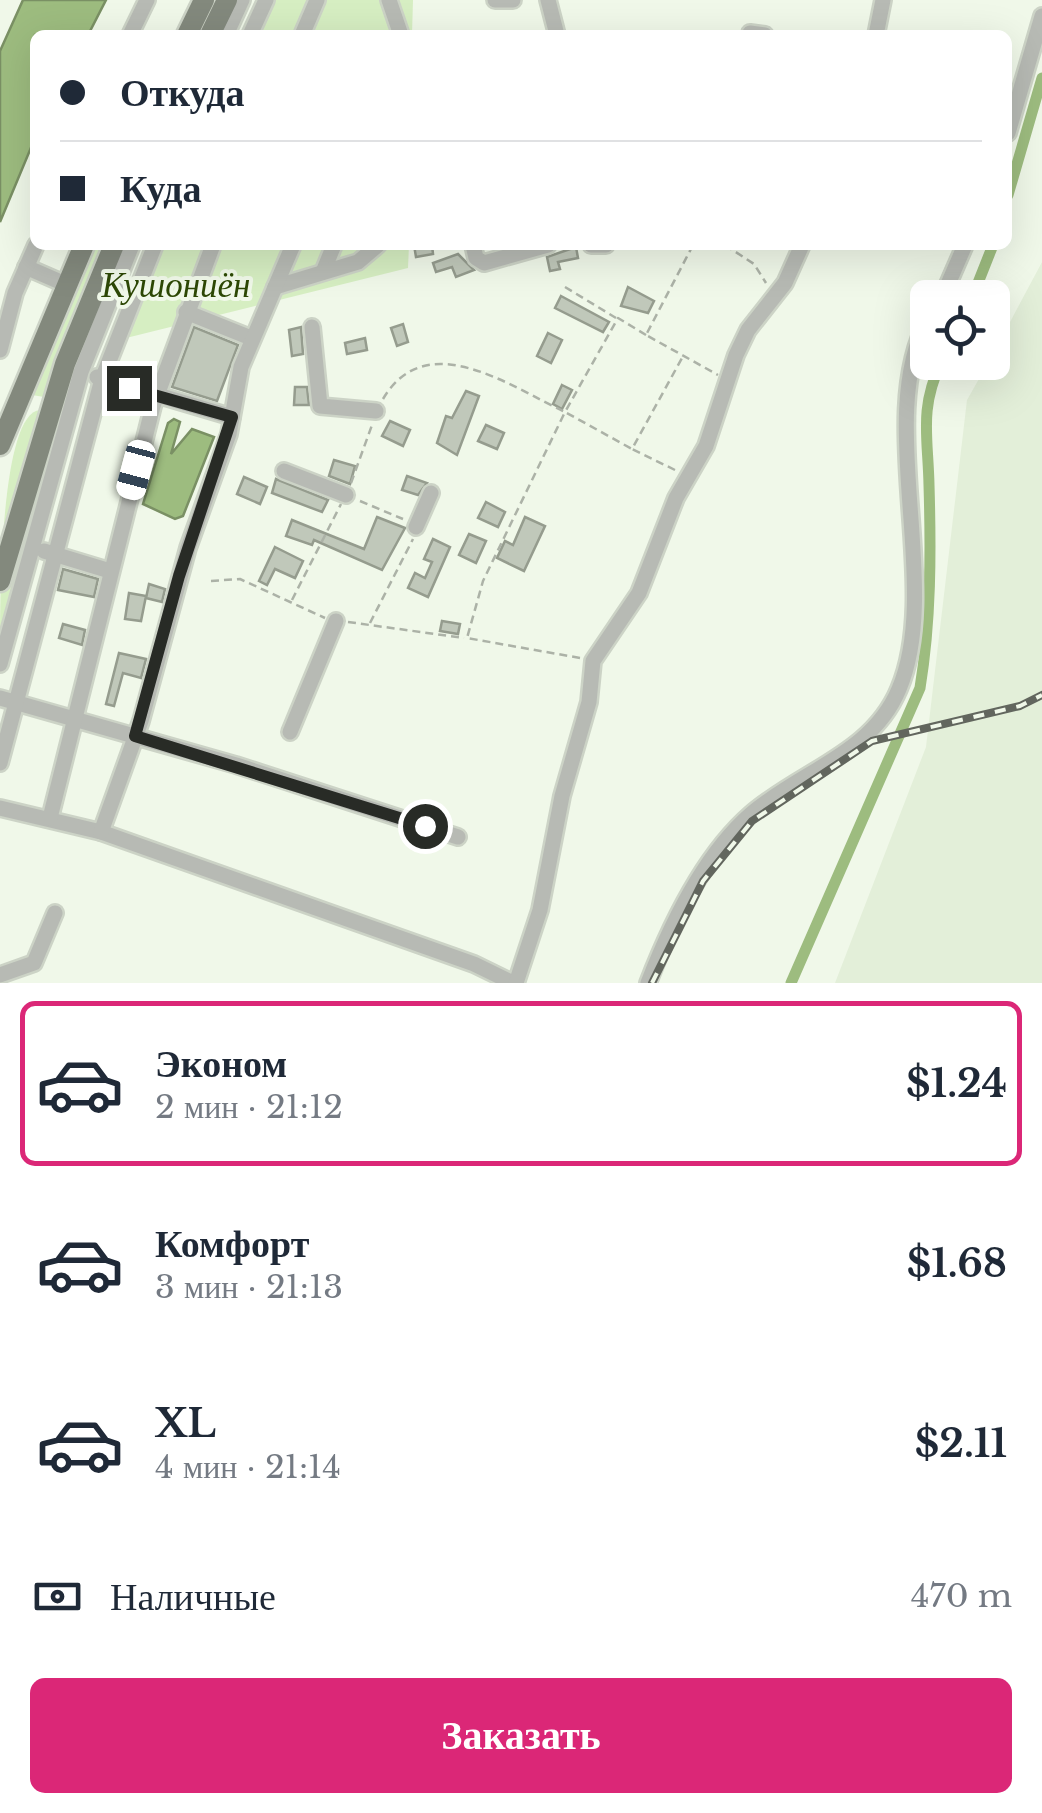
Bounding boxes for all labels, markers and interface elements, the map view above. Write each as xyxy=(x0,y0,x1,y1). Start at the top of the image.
text: Откуда xyxy=(120,69,244,116)
text: Куда xyxy=(120,165,201,212)
park label: Кушониён xyxy=(101,263,250,306)
map controls xyxy=(910,280,1010,380)
button: locate xyxy=(910,280,1010,380)
route end xyxy=(107,366,152,411)
car xyxy=(114,437,158,503)
route start xyxy=(403,804,448,849)
icon: car xyxy=(35,1039,125,1129)
text: Эконом xyxy=(155,1040,287,1087)
text: $1.24 xyxy=(906,1060,1007,1107)
text: 2 мин · 21:12 xyxy=(155,1087,343,1127)
icon: car xyxy=(35,1219,125,1309)
text: Комфорт xyxy=(155,1220,309,1267)
text: $1.68 xyxy=(907,1240,1007,1287)
text: 3 мин · 21:13 xyxy=(155,1267,343,1307)
icon: car xyxy=(35,1399,125,1489)
text: XL xyxy=(155,1400,216,1447)
text: $2.11 xyxy=(915,1420,1007,1467)
text: 4 мин · 21:14 xyxy=(155,1447,341,1487)
icon: cash xyxy=(30,1569,85,1624)
text: Наличные xyxy=(110,1573,276,1620)
text: 470 m xyxy=(911,1576,1012,1616)
button: Заказать xyxy=(30,1678,1012,1793)

